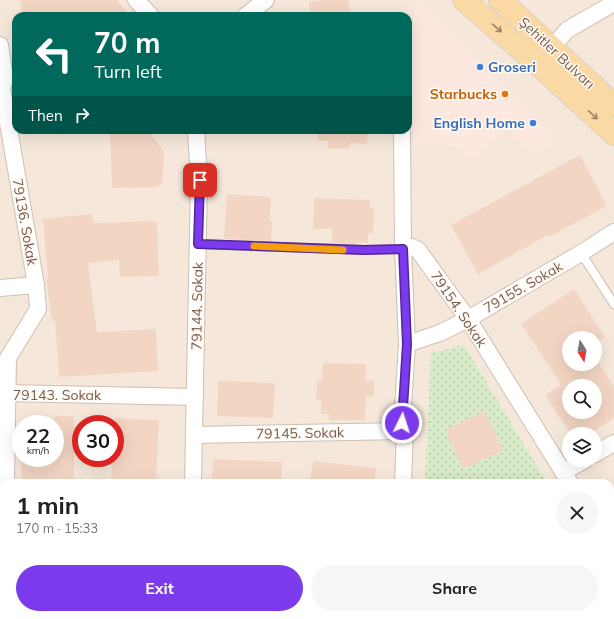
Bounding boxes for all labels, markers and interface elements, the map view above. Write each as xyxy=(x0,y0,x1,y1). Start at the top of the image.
street label: Şehitler Bulvarı xyxy=(515,13,599,93)
one-way arrow xyxy=(491,23,502,32)
text: 70 m xyxy=(94,25,160,60)
icon: left xyxy=(28,28,80,80)
place label: Groseri xyxy=(488,58,536,76)
text: Turn left xyxy=(94,60,162,83)
marker: Groseri xyxy=(475,62,485,72)
place label: Starbucks xyxy=(430,85,497,103)
marker: Starbucks xyxy=(500,89,510,99)
icon: right xyxy=(71,104,93,126)
text: Then xyxy=(28,106,63,125)
one-way arrow xyxy=(588,110,598,119)
place label: English Home xyxy=(434,114,525,132)
marker: English Home xyxy=(528,118,538,128)
pin xyxy=(183,163,217,197)
icon: arrive xyxy=(189,169,211,191)
street label: 79136. Sokak xyxy=(8,177,42,268)
street label: 79155. Sokak xyxy=(480,257,566,317)
street label: 79144. Sokak xyxy=(187,261,207,350)
street label: 79154. Sokak xyxy=(427,267,492,351)
north arrow xyxy=(562,331,602,371)
map controls xyxy=(562,331,602,467)
button: search xyxy=(562,379,602,419)
street label: 79143. Sokak xyxy=(13,386,102,404)
position arrow xyxy=(381,402,423,444)
speed limit sign: 30 xyxy=(72,415,124,467)
text: 22 xyxy=(26,423,50,448)
street label: 79145. Sokak xyxy=(256,423,345,443)
button: layers xyxy=(562,427,602,467)
text: km/h xyxy=(27,444,49,457)
text: 1 min xyxy=(16,490,79,520)
button: close xyxy=(556,492,598,534)
text: 170 m · 15:33 xyxy=(16,520,98,536)
button: Exit xyxy=(16,565,303,611)
button: Share xyxy=(311,565,598,611)

